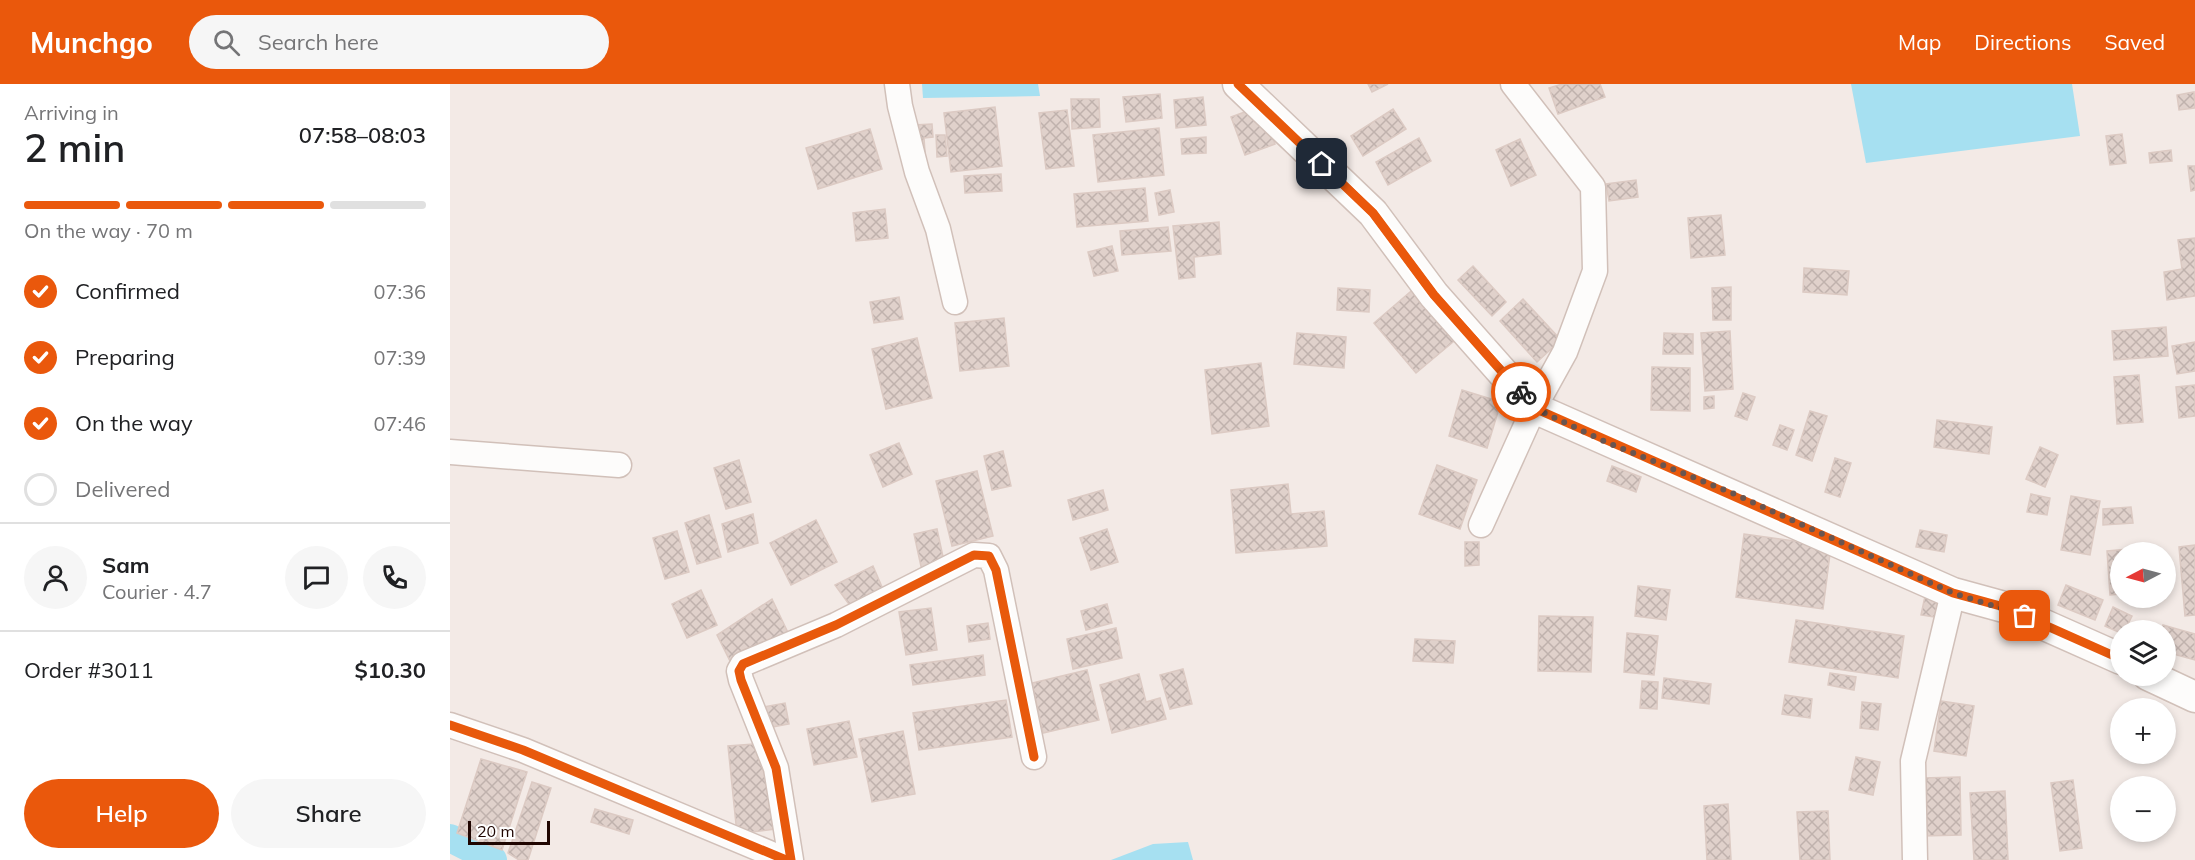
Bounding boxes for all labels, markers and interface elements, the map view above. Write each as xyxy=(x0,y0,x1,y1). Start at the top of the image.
search box xyxy=(189,15,609,69)
text: Munchgo xyxy=(30,25,153,60)
icon: search xyxy=(210,26,243,59)
text: Search here xyxy=(258,28,379,56)
text: Map xyxy=(1898,29,1941,55)
text: Directions xyxy=(1974,29,2071,55)
text: Saved xyxy=(2104,29,2165,55)
text: Arriving in xyxy=(24,100,119,125)
text: 07:58–08:03 xyxy=(299,121,426,149)
text: 2 min xyxy=(24,123,125,172)
pin xyxy=(1296,138,1347,189)
icon: home xyxy=(1305,147,1338,180)
text: On the way · 70 m xyxy=(24,218,193,243)
icon: check xyxy=(24,275,57,308)
text: Confirmed xyxy=(75,277,180,305)
text: 07:36 xyxy=(373,279,426,304)
icon: check xyxy=(24,341,57,374)
text: Preparing xyxy=(75,343,175,371)
text: 07:39 xyxy=(373,345,426,370)
courier xyxy=(1491,362,1551,422)
icon: bike xyxy=(1505,376,1538,409)
icon: check xyxy=(24,407,57,440)
text: On the way xyxy=(75,409,193,437)
text: 07:46 xyxy=(373,411,426,436)
text: Delivered xyxy=(75,475,170,503)
north arrow xyxy=(2110,542,2176,608)
map controls xyxy=(2110,542,2176,842)
button: person xyxy=(24,546,87,609)
button: chat xyxy=(285,546,348,609)
button: phone xyxy=(363,546,426,609)
text: Sam xyxy=(102,551,150,579)
text: Courier · 4.7 xyxy=(102,579,212,604)
pin xyxy=(1999,590,2050,641)
icon: bag xyxy=(2008,599,2041,632)
button: layers xyxy=(2110,620,2176,686)
text: Order #3011 xyxy=(24,656,154,684)
text: $10.30 xyxy=(355,656,426,684)
button: + xyxy=(2110,698,2176,764)
button: − xyxy=(2110,776,2176,842)
button: Help xyxy=(24,779,219,848)
button: Share xyxy=(231,779,426,848)
scale bar xyxy=(468,818,550,846)
text: 20 m xyxy=(477,821,514,841)

